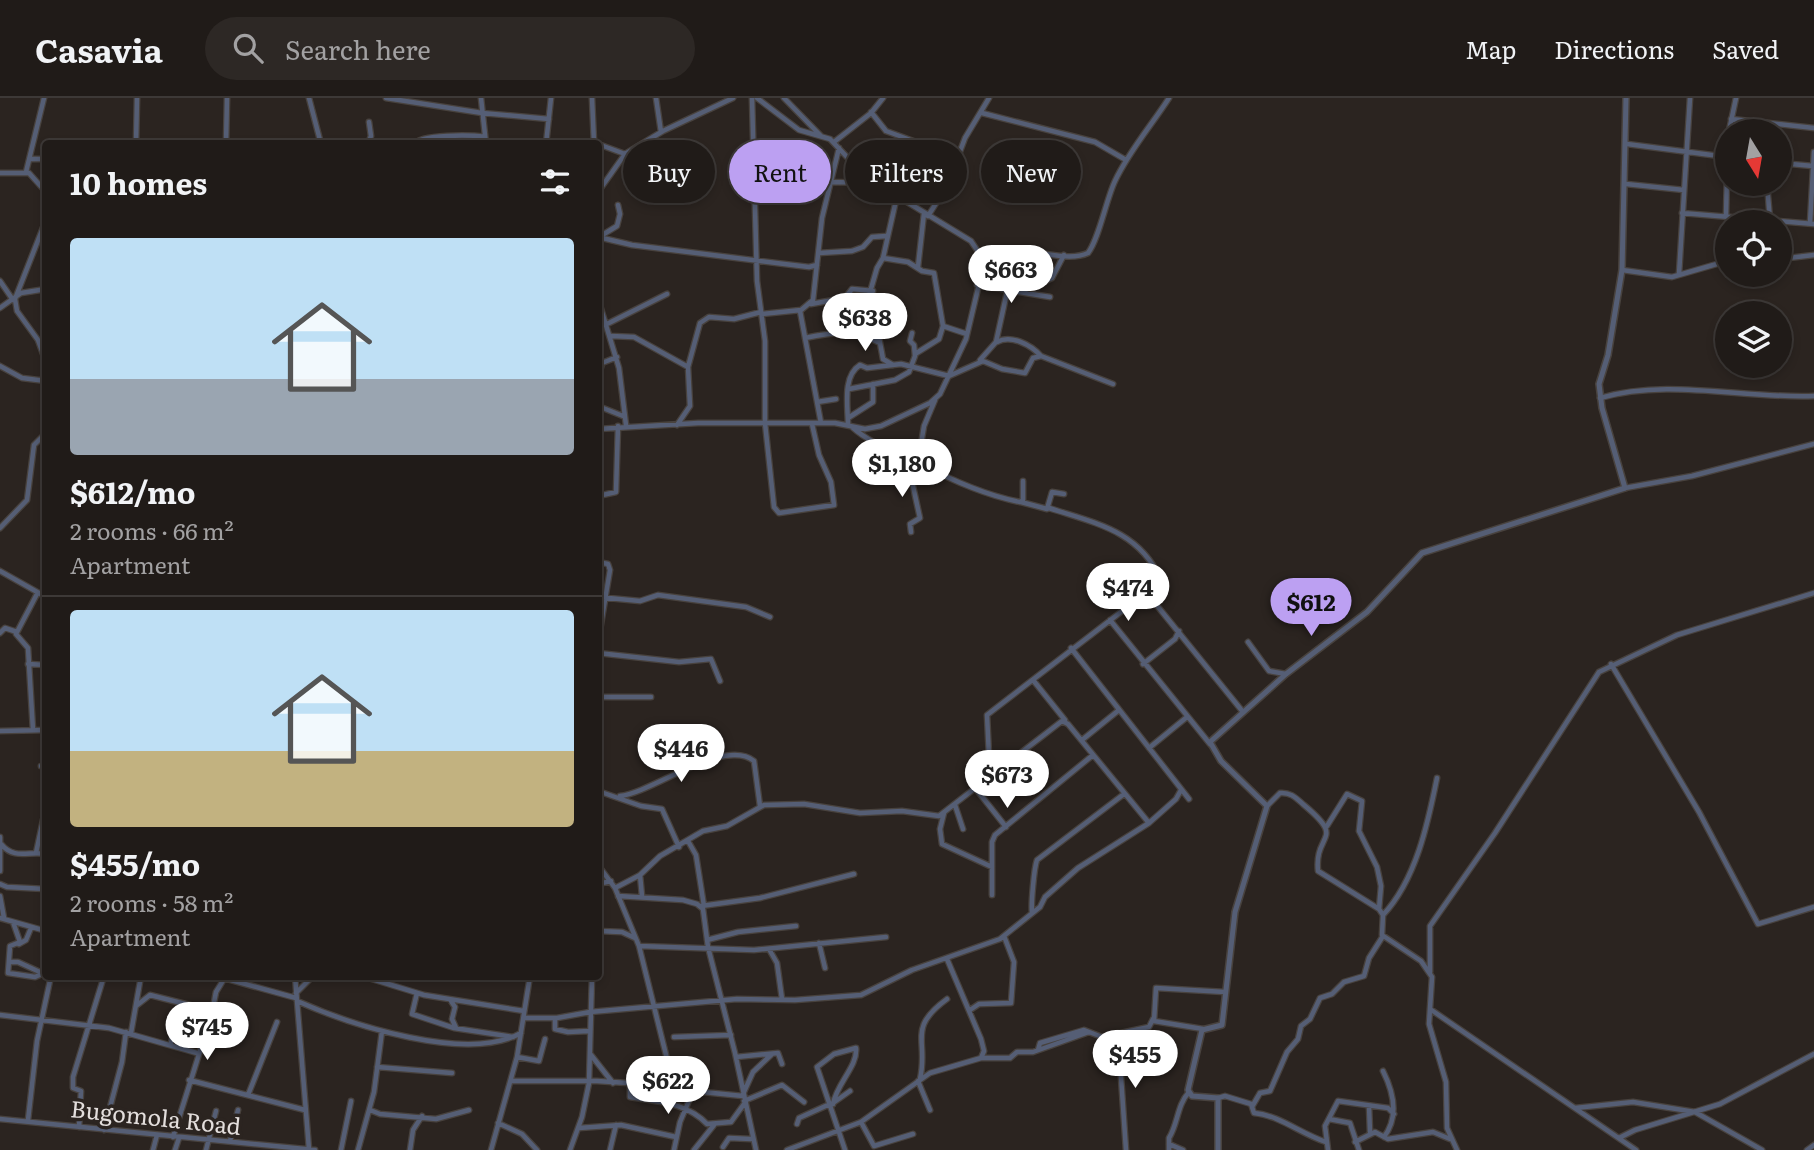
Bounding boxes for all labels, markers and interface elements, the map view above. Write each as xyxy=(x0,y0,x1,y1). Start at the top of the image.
search box xyxy=(205,17,695,80)
text: Casavia xyxy=(35,24,163,73)
icon: search xyxy=(229,29,267,67)
text: Search here xyxy=(285,29,431,68)
text: Map xyxy=(1465,31,1516,66)
text: Directions xyxy=(1554,31,1674,66)
text: Saved xyxy=(1712,31,1779,66)
north arrow xyxy=(1715,119,1792,196)
map controls xyxy=(1715,119,1792,378)
chip: Buy xyxy=(623,140,715,203)
chip: Rent xyxy=(729,140,831,203)
chip: Filters xyxy=(845,140,967,203)
chip: New xyxy=(981,140,1081,203)
text: 10 homes xyxy=(70,160,207,204)
icon: filters xyxy=(536,163,574,201)
button: locate xyxy=(1715,210,1792,287)
pin: $663 xyxy=(970,246,1052,305)
text: $663 xyxy=(984,251,1038,285)
icon: home xyxy=(259,284,385,410)
pin: $638 xyxy=(824,294,906,353)
text: $638 xyxy=(838,299,892,333)
button: layers xyxy=(1715,301,1792,378)
pin: $1,180 xyxy=(845,440,959,499)
text: $1,180 xyxy=(868,445,936,479)
text: $612/mo xyxy=(70,469,196,513)
text: 2 rooms · 66 m² xyxy=(70,513,234,547)
text: Apartment xyxy=(70,547,190,581)
pin: $474 xyxy=(1087,564,1169,623)
text: $474 xyxy=(1102,569,1154,603)
pin: $612 xyxy=(1270,578,1352,638)
text: $612 xyxy=(1287,584,1336,618)
icon: home xyxy=(259,656,385,782)
pin: $446 xyxy=(640,724,722,784)
text: $446 xyxy=(654,730,708,764)
pin: $673 xyxy=(966,750,1048,810)
text: $673 xyxy=(981,756,1033,790)
text: $455/mo xyxy=(70,841,200,885)
text: 2 rooms · 58 m² xyxy=(70,885,233,919)
text: Apartment xyxy=(70,919,190,953)
pin: $745 xyxy=(166,1002,248,1062)
text: $745 xyxy=(182,1008,232,1042)
pin: $455 xyxy=(1094,1030,1176,1090)
text: $455 xyxy=(1109,1036,1161,1070)
pin: $622 xyxy=(627,1056,709,1116)
text: $622 xyxy=(642,1062,694,1096)
street label: Bugomola Road xyxy=(69,1090,243,1142)

